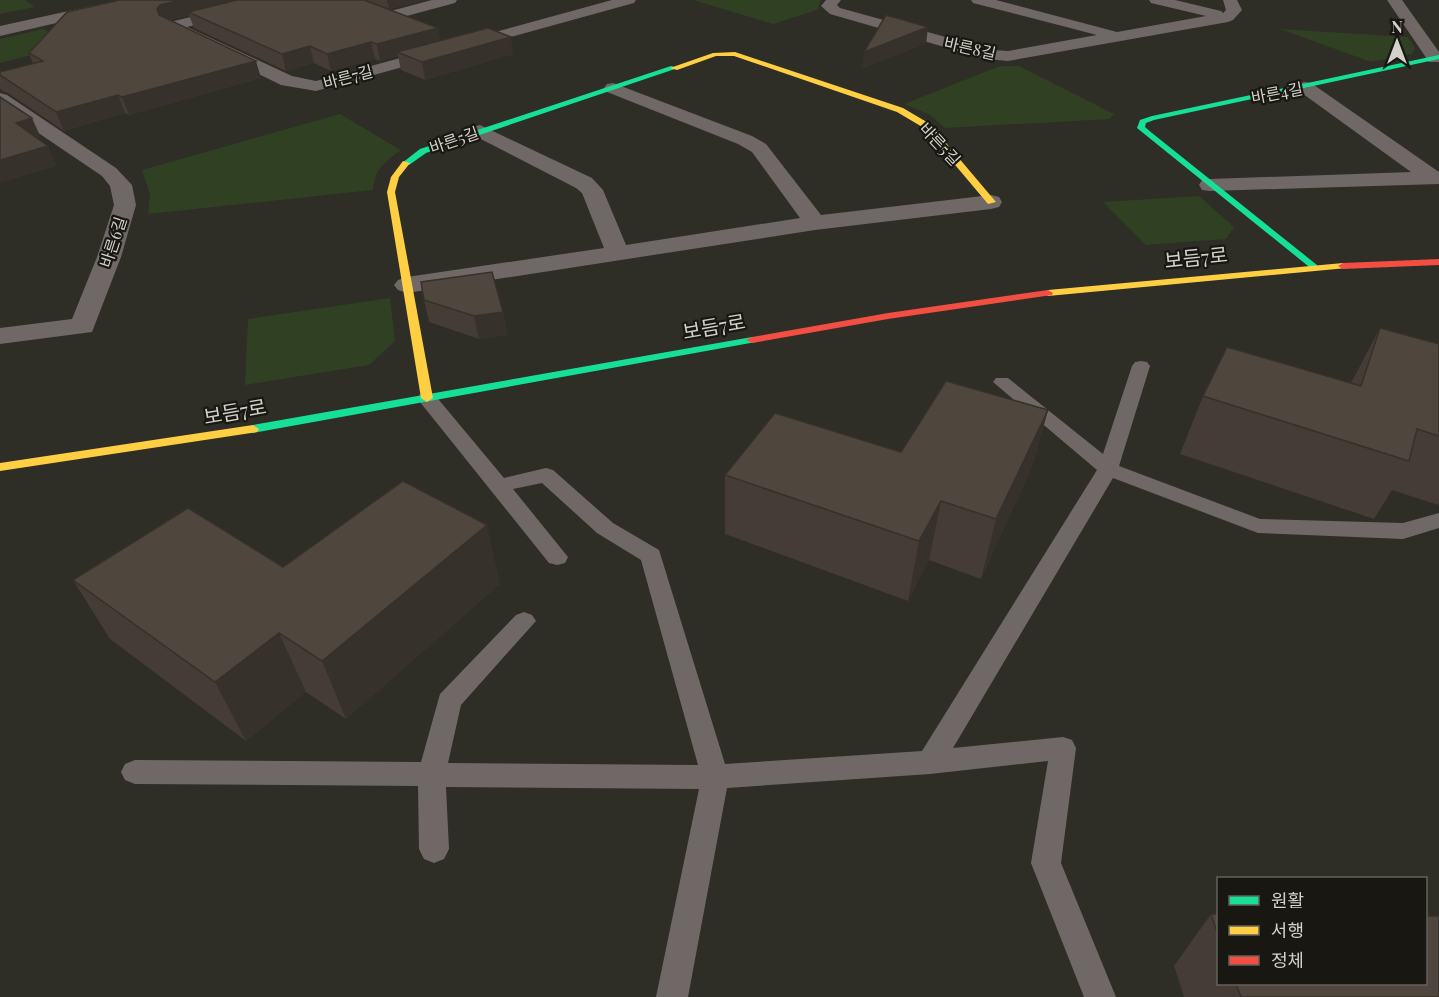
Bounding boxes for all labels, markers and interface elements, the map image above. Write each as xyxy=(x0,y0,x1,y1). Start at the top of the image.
north arrow xyxy=(1367,12,1427,72)
text: N xyxy=(1391,16,1403,37)
street label: 바른8길 xyxy=(942,31,998,64)
street label: 바른7길 xyxy=(321,60,375,93)
street label: 바른4길 xyxy=(1249,77,1304,108)
street label: 바른5길 xyxy=(915,118,965,169)
street label: 바른5길 xyxy=(426,121,481,158)
street label: 바른6길 xyxy=(94,214,131,270)
street label: 보듬7로 xyxy=(1163,240,1229,273)
street label: 보듬7로 xyxy=(680,307,747,344)
street label: 보듬7로 xyxy=(201,392,268,429)
legend xyxy=(1217,877,1427,985)
text: 원활 xyxy=(1271,888,1304,912)
text: 서행 xyxy=(1271,918,1304,942)
text: 정체 xyxy=(1271,948,1304,972)

